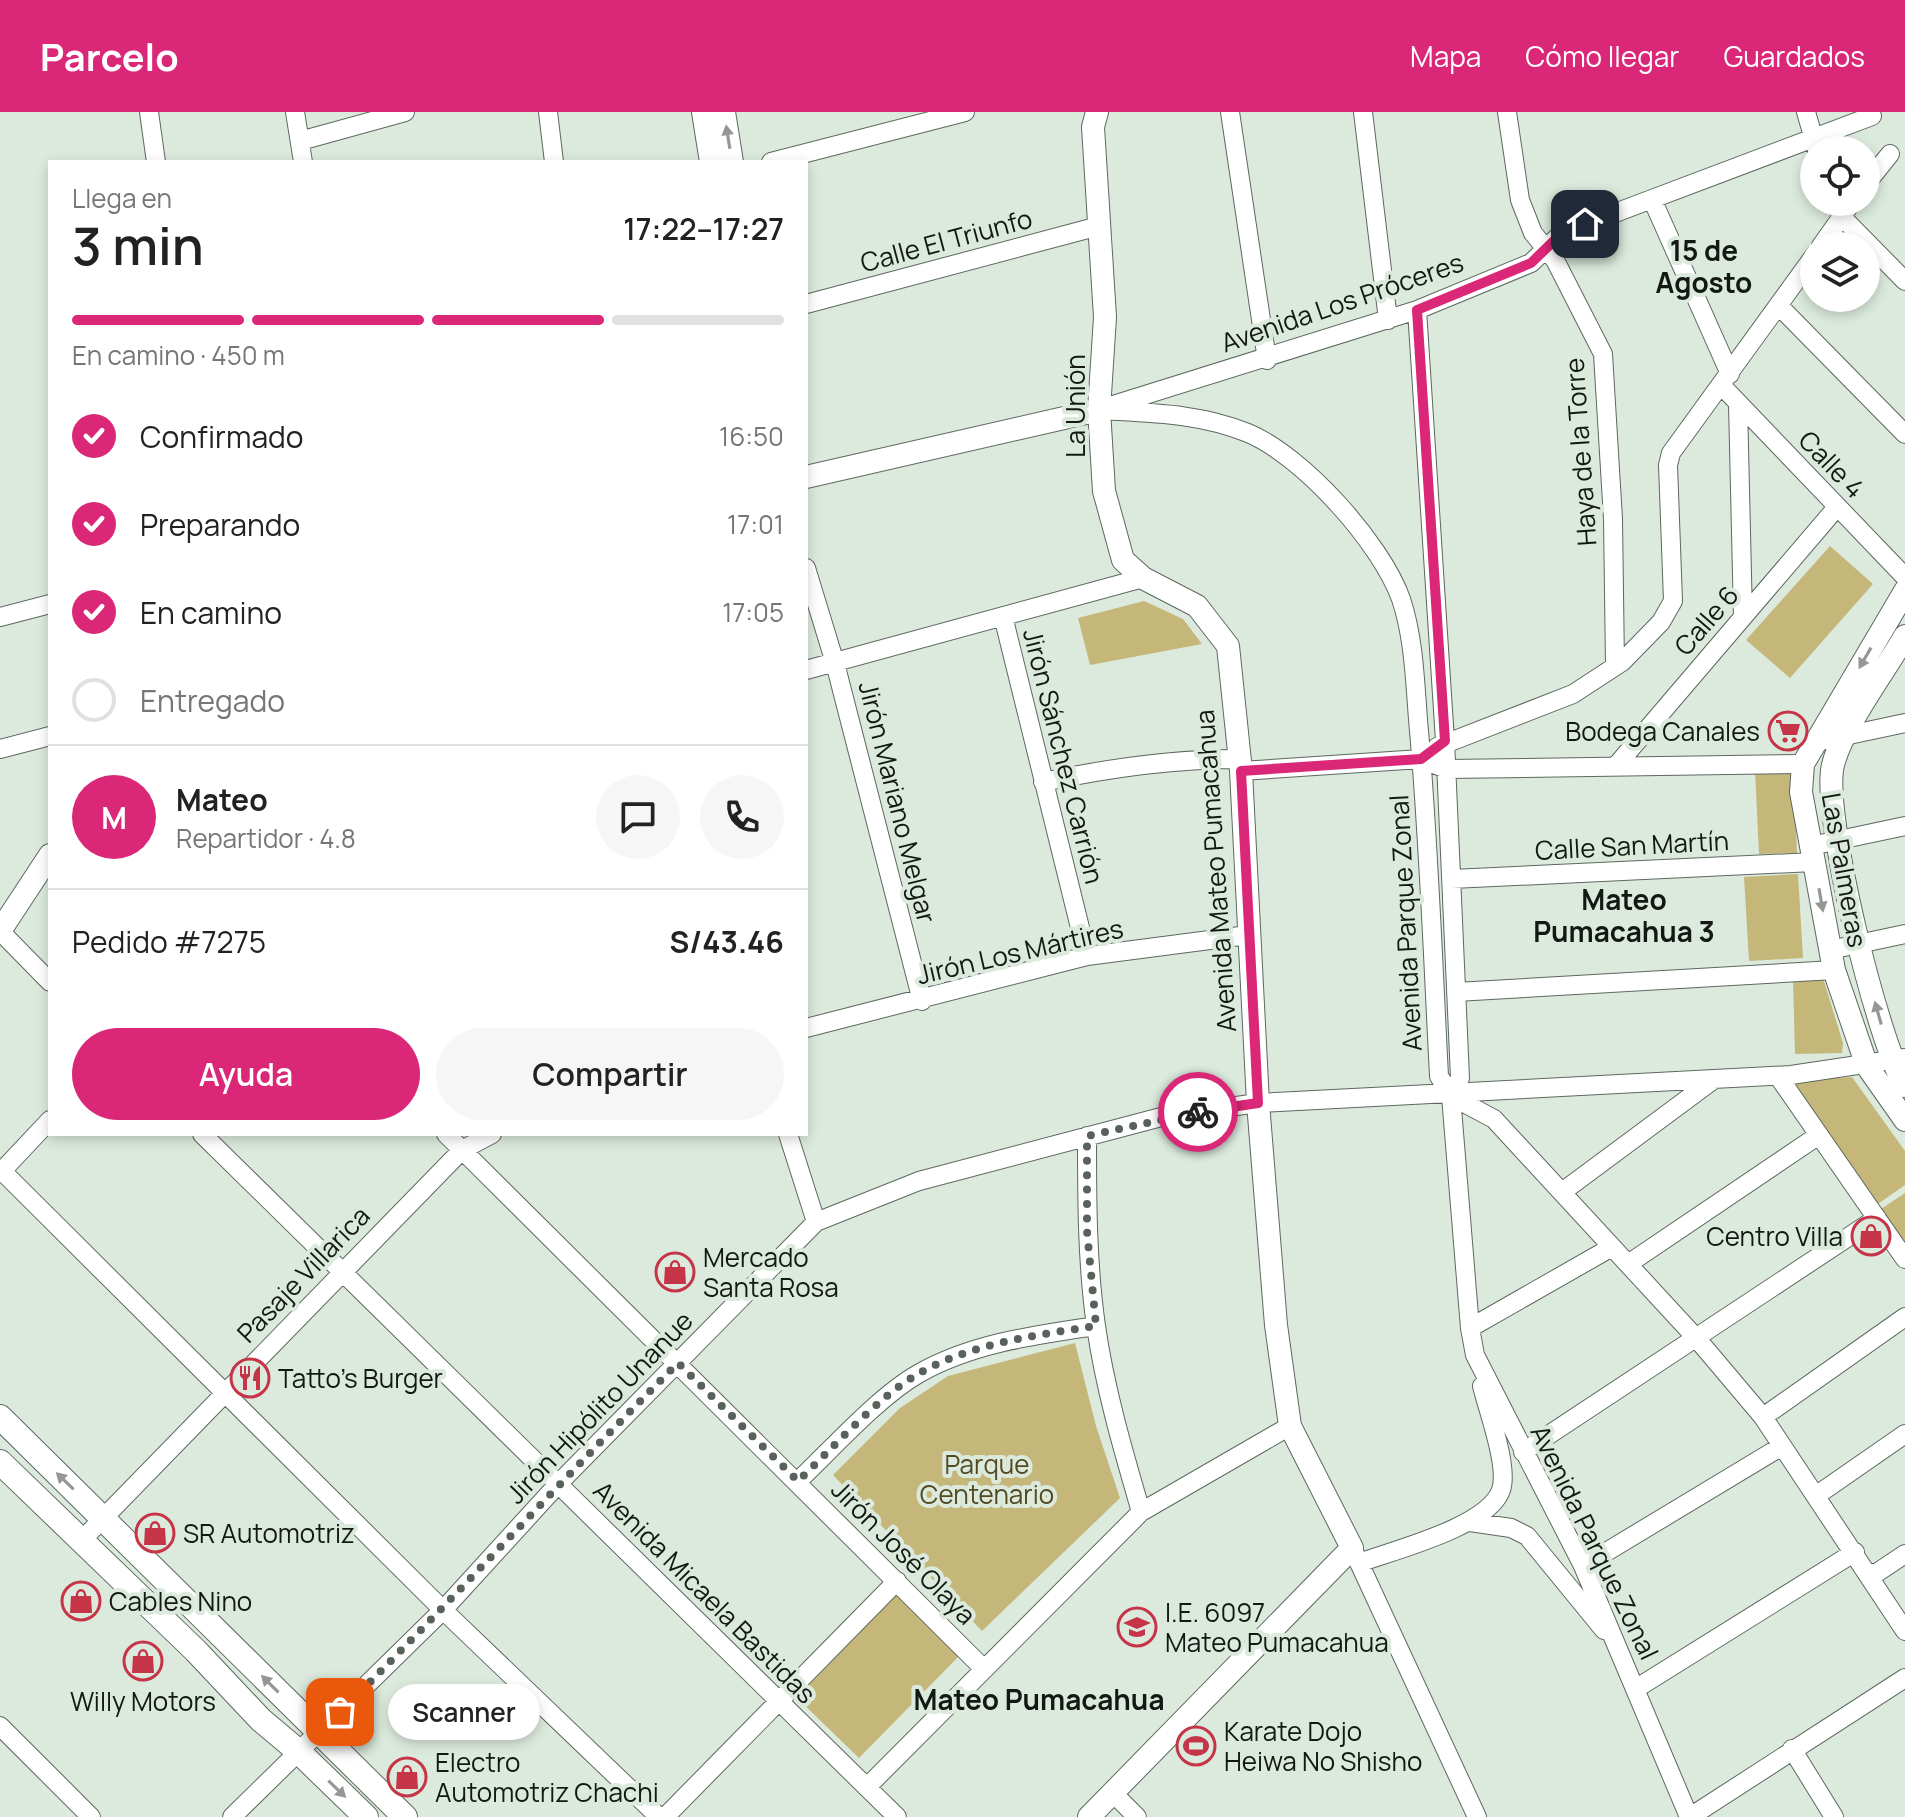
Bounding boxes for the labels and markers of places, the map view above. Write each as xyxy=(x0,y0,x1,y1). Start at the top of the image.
pin xyxy=(1551,190,1619,258)
supermarket icon: Bodega Canales xyxy=(1767,710,1809,752)
place label: Bodega Canales xyxy=(1565,713,1760,749)
shop icon: Centro Villa xyxy=(1850,1215,1892,1257)
place label: Centro Villa xyxy=(1706,1218,1843,1254)
place label: Mercado Santa Rosa xyxy=(703,1239,839,1305)
shop icon: Mercado Santa Rosa xyxy=(654,1251,696,1293)
restaurant icon: Tatto's Burger xyxy=(229,1357,271,1399)
place label: Tatto's Burger xyxy=(278,1360,443,1396)
shop icon: SR Automotriz xyxy=(134,1512,176,1554)
place label: SR Automotriz xyxy=(183,1515,355,1551)
shop icon: Cables Nino xyxy=(60,1580,102,1622)
place label: Cables Nino xyxy=(109,1583,252,1619)
place label: I.E. 6097 Mateo Pumacahua xyxy=(1165,1594,1389,1660)
school or university icon: I.E. 6097 Mateo Pumacahua xyxy=(1116,1606,1158,1648)
shop icon: Willy Motors xyxy=(122,1640,164,1682)
pin xyxy=(306,1678,374,1746)
place label: Willy Motors xyxy=(70,1683,216,1719)
callout: Scanner xyxy=(388,1684,540,1740)
place label: Karate Dojo Heiwa No Shisho xyxy=(1224,1713,1422,1779)
sports icon: Karate Dojo Heiwa No Shisho xyxy=(1175,1725,1217,1767)
place label: Electro Automotriz Chachi xyxy=(435,1744,659,1810)
shop icon: Electro Automotriz Chachi xyxy=(386,1756,428,1798)

